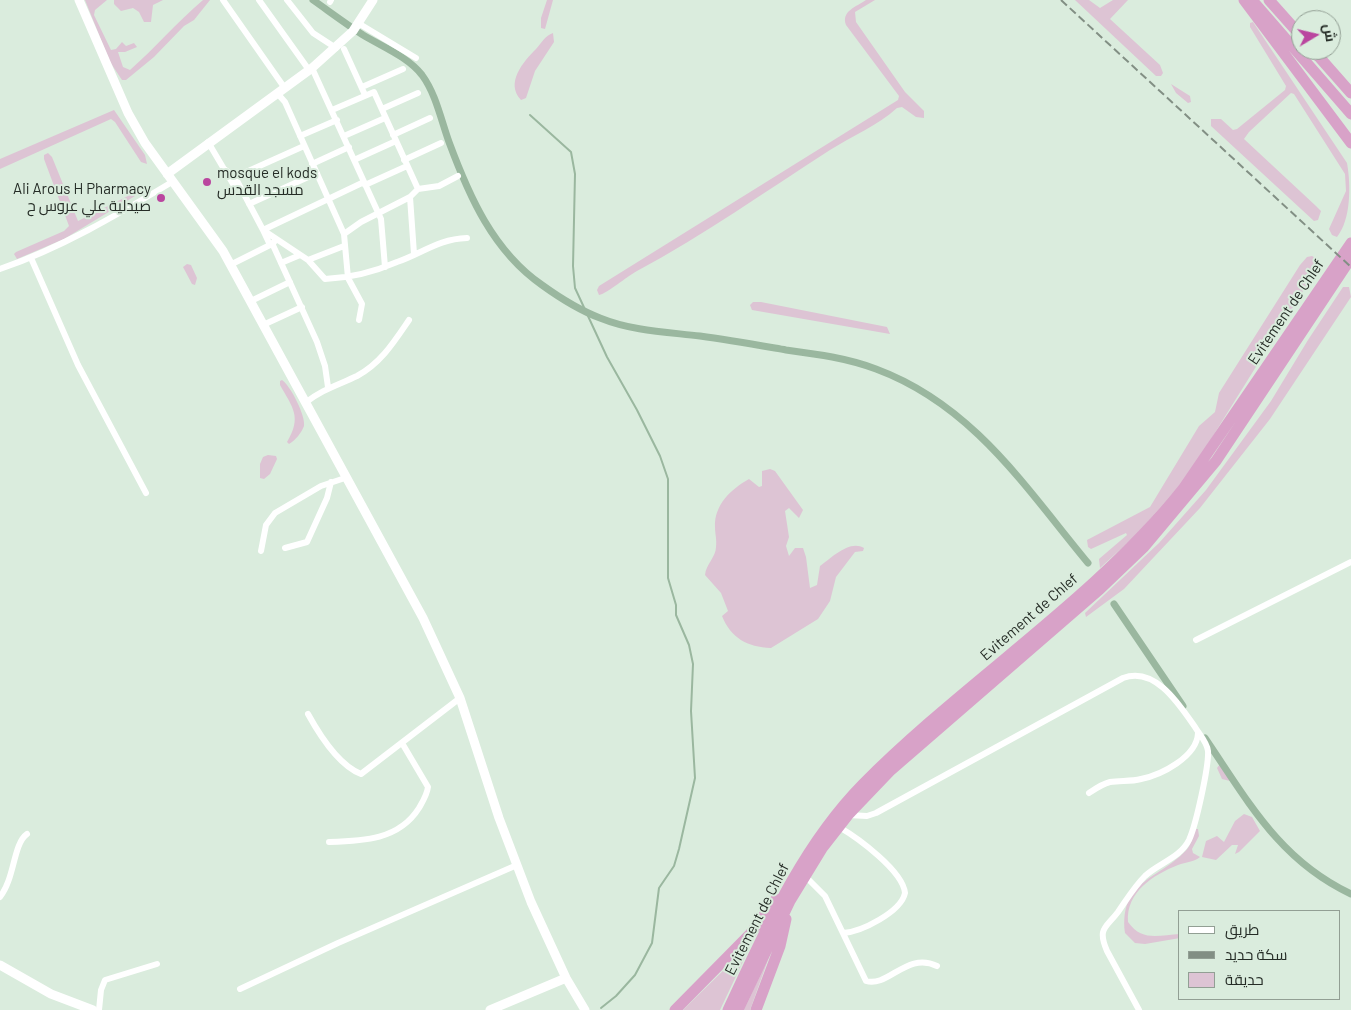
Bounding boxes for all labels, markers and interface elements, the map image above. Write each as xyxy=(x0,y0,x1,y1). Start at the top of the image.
north arrow xyxy=(1291,10,1341,60)
text: ش xyxy=(1321,23,1340,43)
place label: mosque el kods مسجد القدس xyxy=(217,164,317,199)
marker: mosque el kods مسجد القدس xyxy=(201,176,213,188)
place label: Ali Arous H Pharmacy صيدلية علي عروس ح xyxy=(13,180,151,215)
marker: Ali Arous H Pharmacy صيدلية علي عروس ح xyxy=(155,192,167,204)
street label: Evitement de Chlef xyxy=(1244,256,1328,368)
street label: Evitement de Chlef xyxy=(977,570,1081,664)
street label: Evitement de Chlef xyxy=(721,860,793,978)
legend xyxy=(1178,910,1341,1000)
text: طريق xyxy=(1225,920,1259,938)
text: سكة حديد xyxy=(1225,945,1287,963)
text: حديقة xyxy=(1225,970,1264,988)

